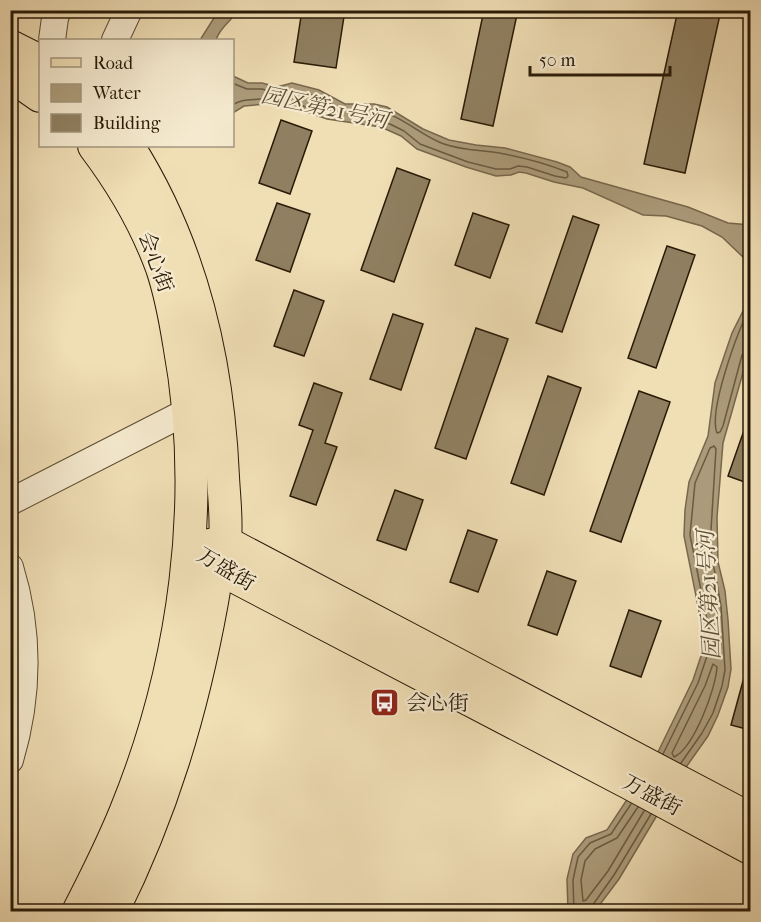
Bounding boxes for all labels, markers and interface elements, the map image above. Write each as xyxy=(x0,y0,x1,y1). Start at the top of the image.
legend xyxy=(39,39,234,147)
scale bar xyxy=(530,39,670,77)
text: 50 m xyxy=(539,50,576,71)
text: Road xyxy=(93,53,133,74)
water label: 园区第21号河 xyxy=(259,82,395,135)
text: Water xyxy=(92,83,141,104)
text: Building xyxy=(93,113,161,134)
street label: 会心街 xyxy=(134,228,178,296)
water label: 园区第21号河 xyxy=(692,526,725,660)
street label: 万盛街 xyxy=(193,542,259,596)
bus stop icon: 会心街 xyxy=(369,687,401,719)
place label: 会心街 xyxy=(406,691,469,715)
street label: 万盛街 xyxy=(619,770,685,820)

